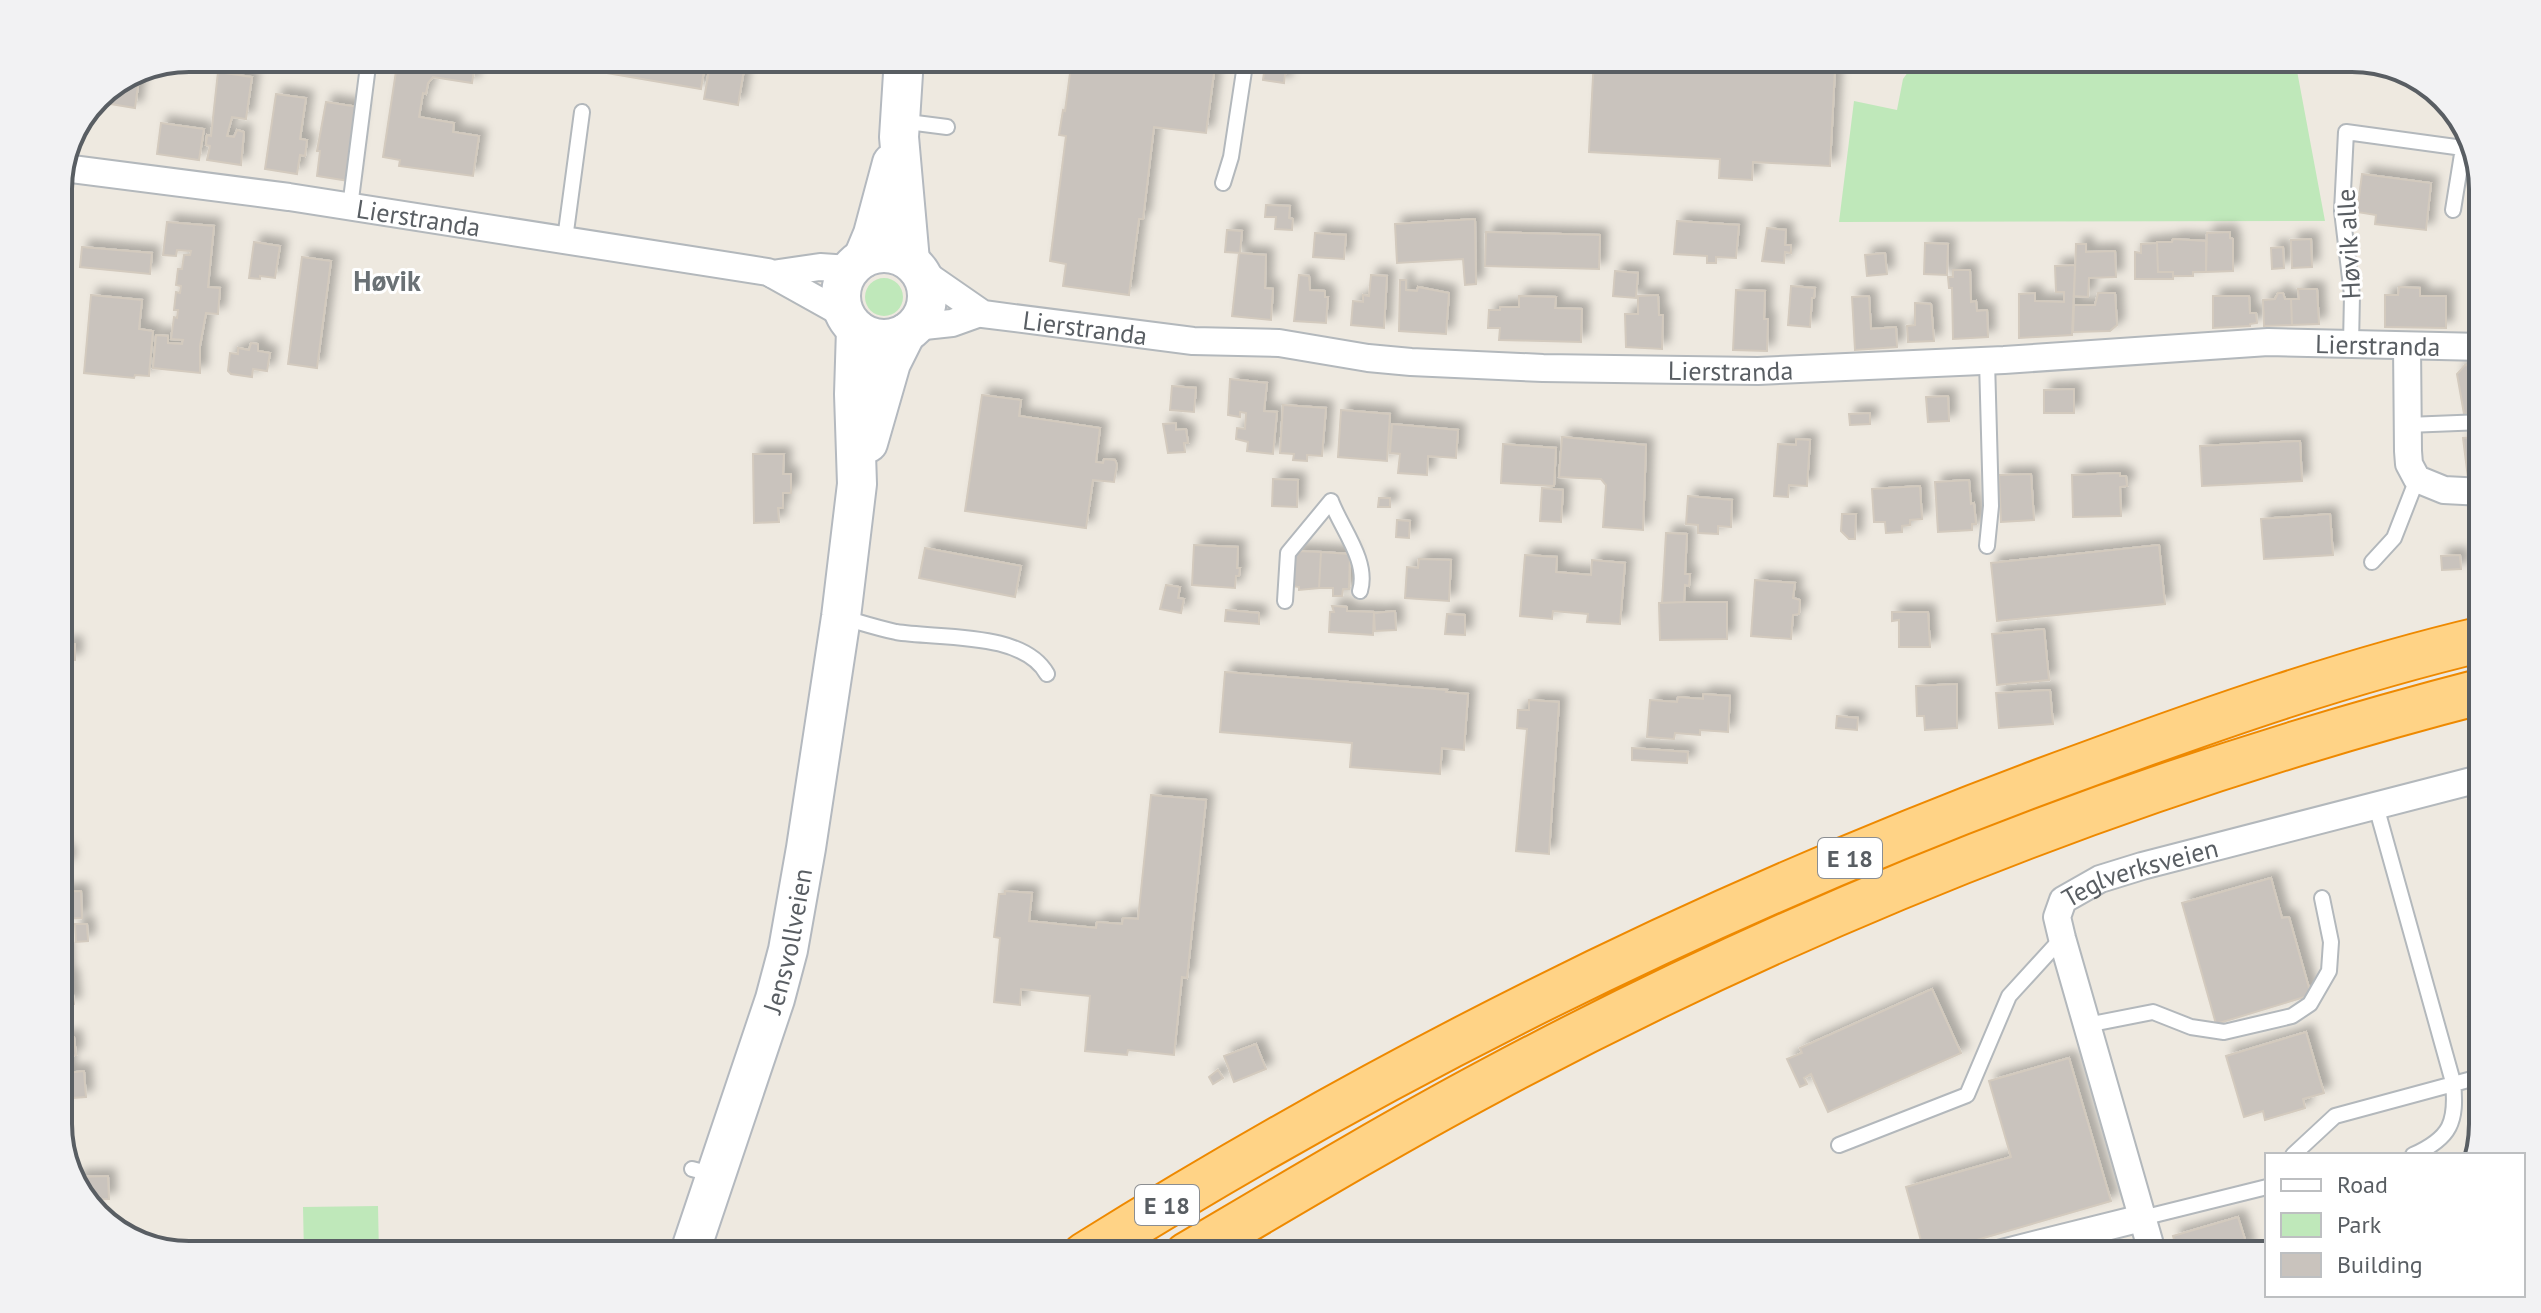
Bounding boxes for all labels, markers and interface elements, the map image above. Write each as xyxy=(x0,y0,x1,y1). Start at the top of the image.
street label: Høvik alle xyxy=(2329,188,2367,300)
street label: Lierstranda xyxy=(354,191,483,243)
district label: Høvik xyxy=(353,262,421,299)
street label: Lierstranda xyxy=(1021,303,1149,351)
street label: Lierstranda xyxy=(2315,327,2441,363)
street label: Lierstranda xyxy=(1668,353,1794,388)
street label: Teglverksveien xyxy=(2056,831,2221,914)
road number: E 18 xyxy=(1818,838,1882,878)
street label: Jensvollveien xyxy=(755,866,819,1018)
legend xyxy=(2265,1153,2525,1297)
text: Road xyxy=(2337,1169,2388,1200)
road number: E 18 xyxy=(1135,1185,1199,1225)
text: Park xyxy=(2337,1209,2382,1240)
text: Building xyxy=(2337,1249,2423,1280)

